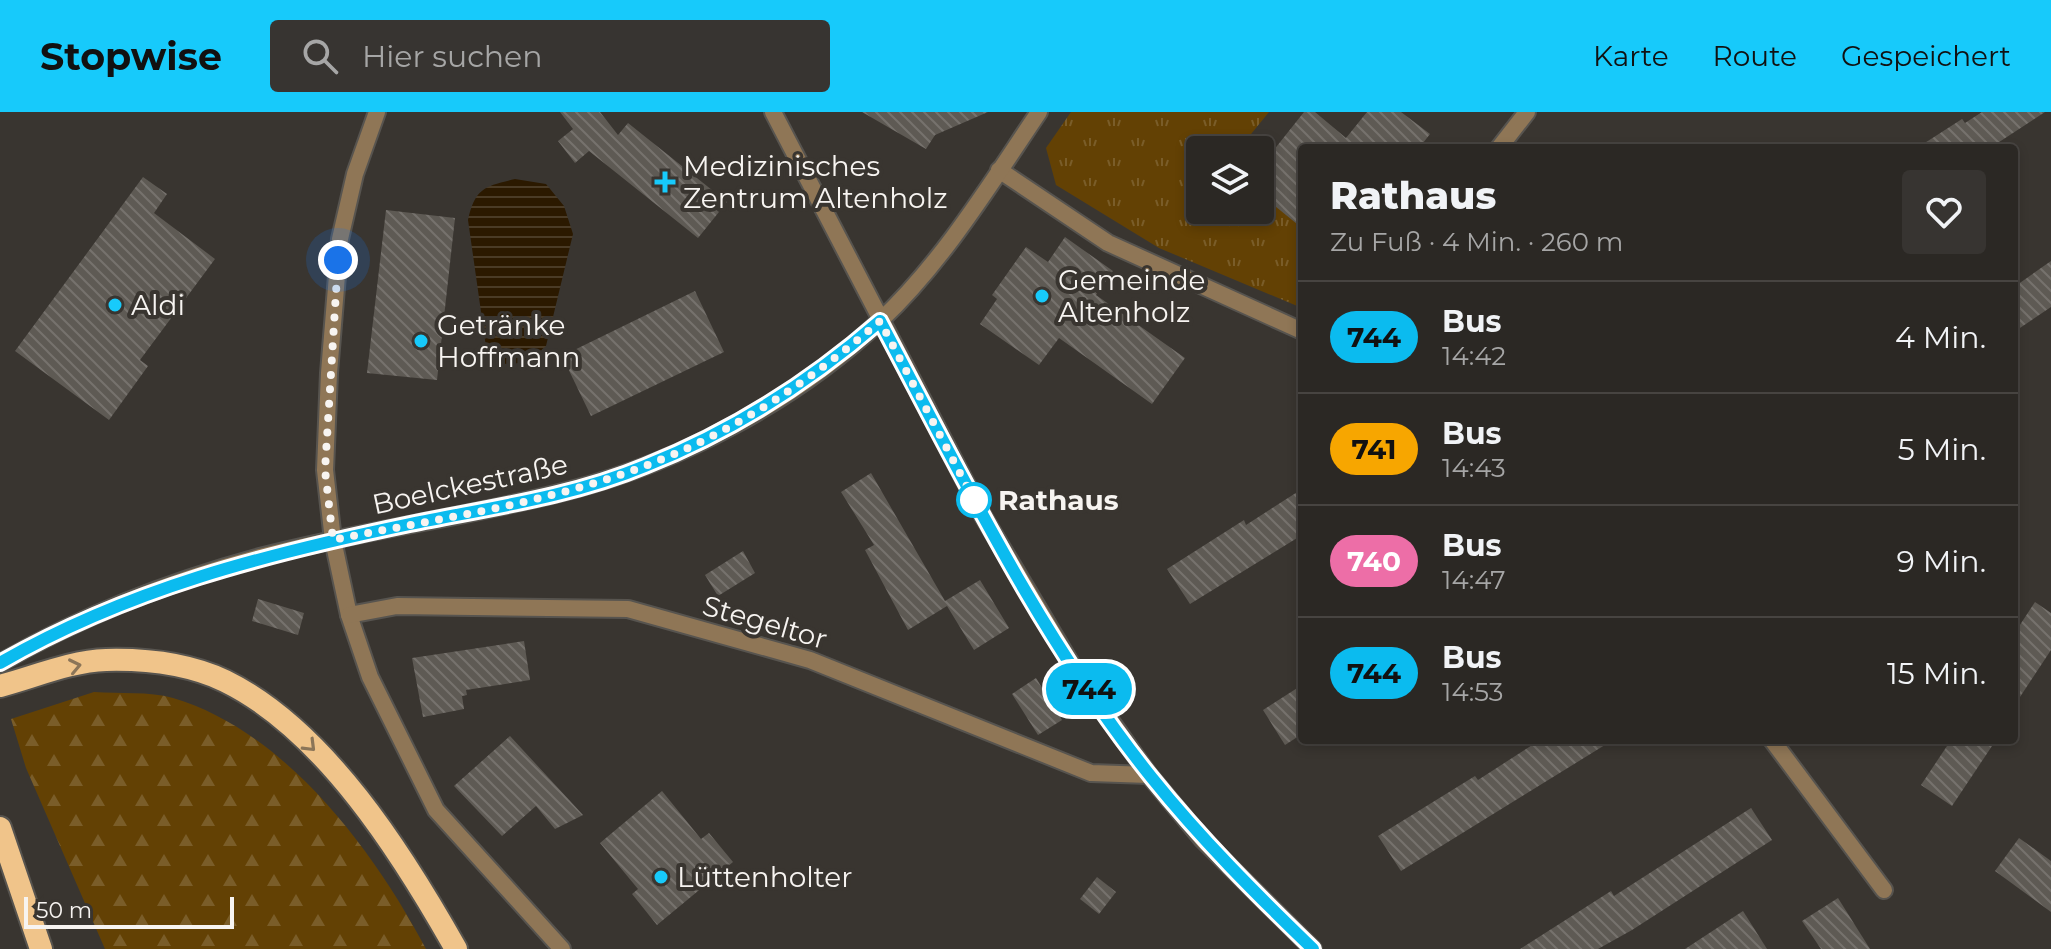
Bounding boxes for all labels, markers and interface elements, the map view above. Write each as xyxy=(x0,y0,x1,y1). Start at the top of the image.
search box xyxy=(270,20,830,92)
text: Stopwise xyxy=(40,33,222,80)
icon: search xyxy=(298,34,342,78)
text: Hier suchen xyxy=(362,38,543,75)
text: Karte xyxy=(1593,39,1669,73)
text: Route xyxy=(1713,39,1797,73)
text: Gespeichert xyxy=(1841,39,2011,73)
map controls xyxy=(1186,136,1274,224)
button: layers xyxy=(1186,136,1274,224)
place label: Medizinisches Zentrum Altenholz xyxy=(683,149,947,215)
button: heart xyxy=(1902,170,1986,254)
marker: Medizinisches Zentrum Altenholz xyxy=(654,171,676,193)
text: Rathaus xyxy=(1330,172,1496,219)
text: Zu Fuß · 4 Min. · 260 m xyxy=(1330,226,1623,258)
your location xyxy=(318,240,358,280)
place label: Gemeinde Altenholz xyxy=(1058,263,1206,329)
marker: Gemeinde Altenholz xyxy=(1033,287,1051,305)
place label: Aldi xyxy=(131,288,185,322)
marker: Aldi xyxy=(106,296,124,314)
text: Bus xyxy=(1442,303,1502,340)
place label: Getränke Hoffmann xyxy=(437,308,580,374)
text: 4 Min. xyxy=(1895,319,1986,356)
text: 744 xyxy=(1347,320,1401,354)
marker: Getränke Hoffmann xyxy=(412,332,430,350)
text: 14:42 xyxy=(1442,340,1506,372)
text: Bus xyxy=(1442,415,1502,452)
text: 5 Min. xyxy=(1898,431,1986,468)
text: 741 xyxy=(1351,432,1397,466)
street label: Boelckestraße xyxy=(369,447,571,521)
text: 14:43 xyxy=(1442,452,1506,484)
marker: Rathaus xyxy=(957,483,991,517)
place label: Rathaus xyxy=(998,483,1119,517)
text: Bus xyxy=(1442,527,1502,564)
text: 9 Min. xyxy=(1897,543,1986,580)
text: 740 xyxy=(1347,544,1401,578)
text: 14:47 xyxy=(1442,564,1505,596)
street label: Stegeltor xyxy=(699,588,831,656)
text: Bus xyxy=(1442,639,1502,676)
text: 15 Min. xyxy=(1887,655,1986,692)
text: 744 xyxy=(1347,656,1401,690)
one-way arrow xyxy=(68,658,82,675)
line badge: 744 xyxy=(1043,663,1135,715)
text: 744 xyxy=(1062,672,1116,706)
text: 14:53 xyxy=(1442,676,1504,708)
one-way arrow xyxy=(301,737,315,751)
place label: Lüttenholter xyxy=(677,860,853,894)
marker: Lüttenholter xyxy=(652,868,670,886)
scale bar xyxy=(24,893,234,929)
text: 50 m xyxy=(36,897,92,924)

